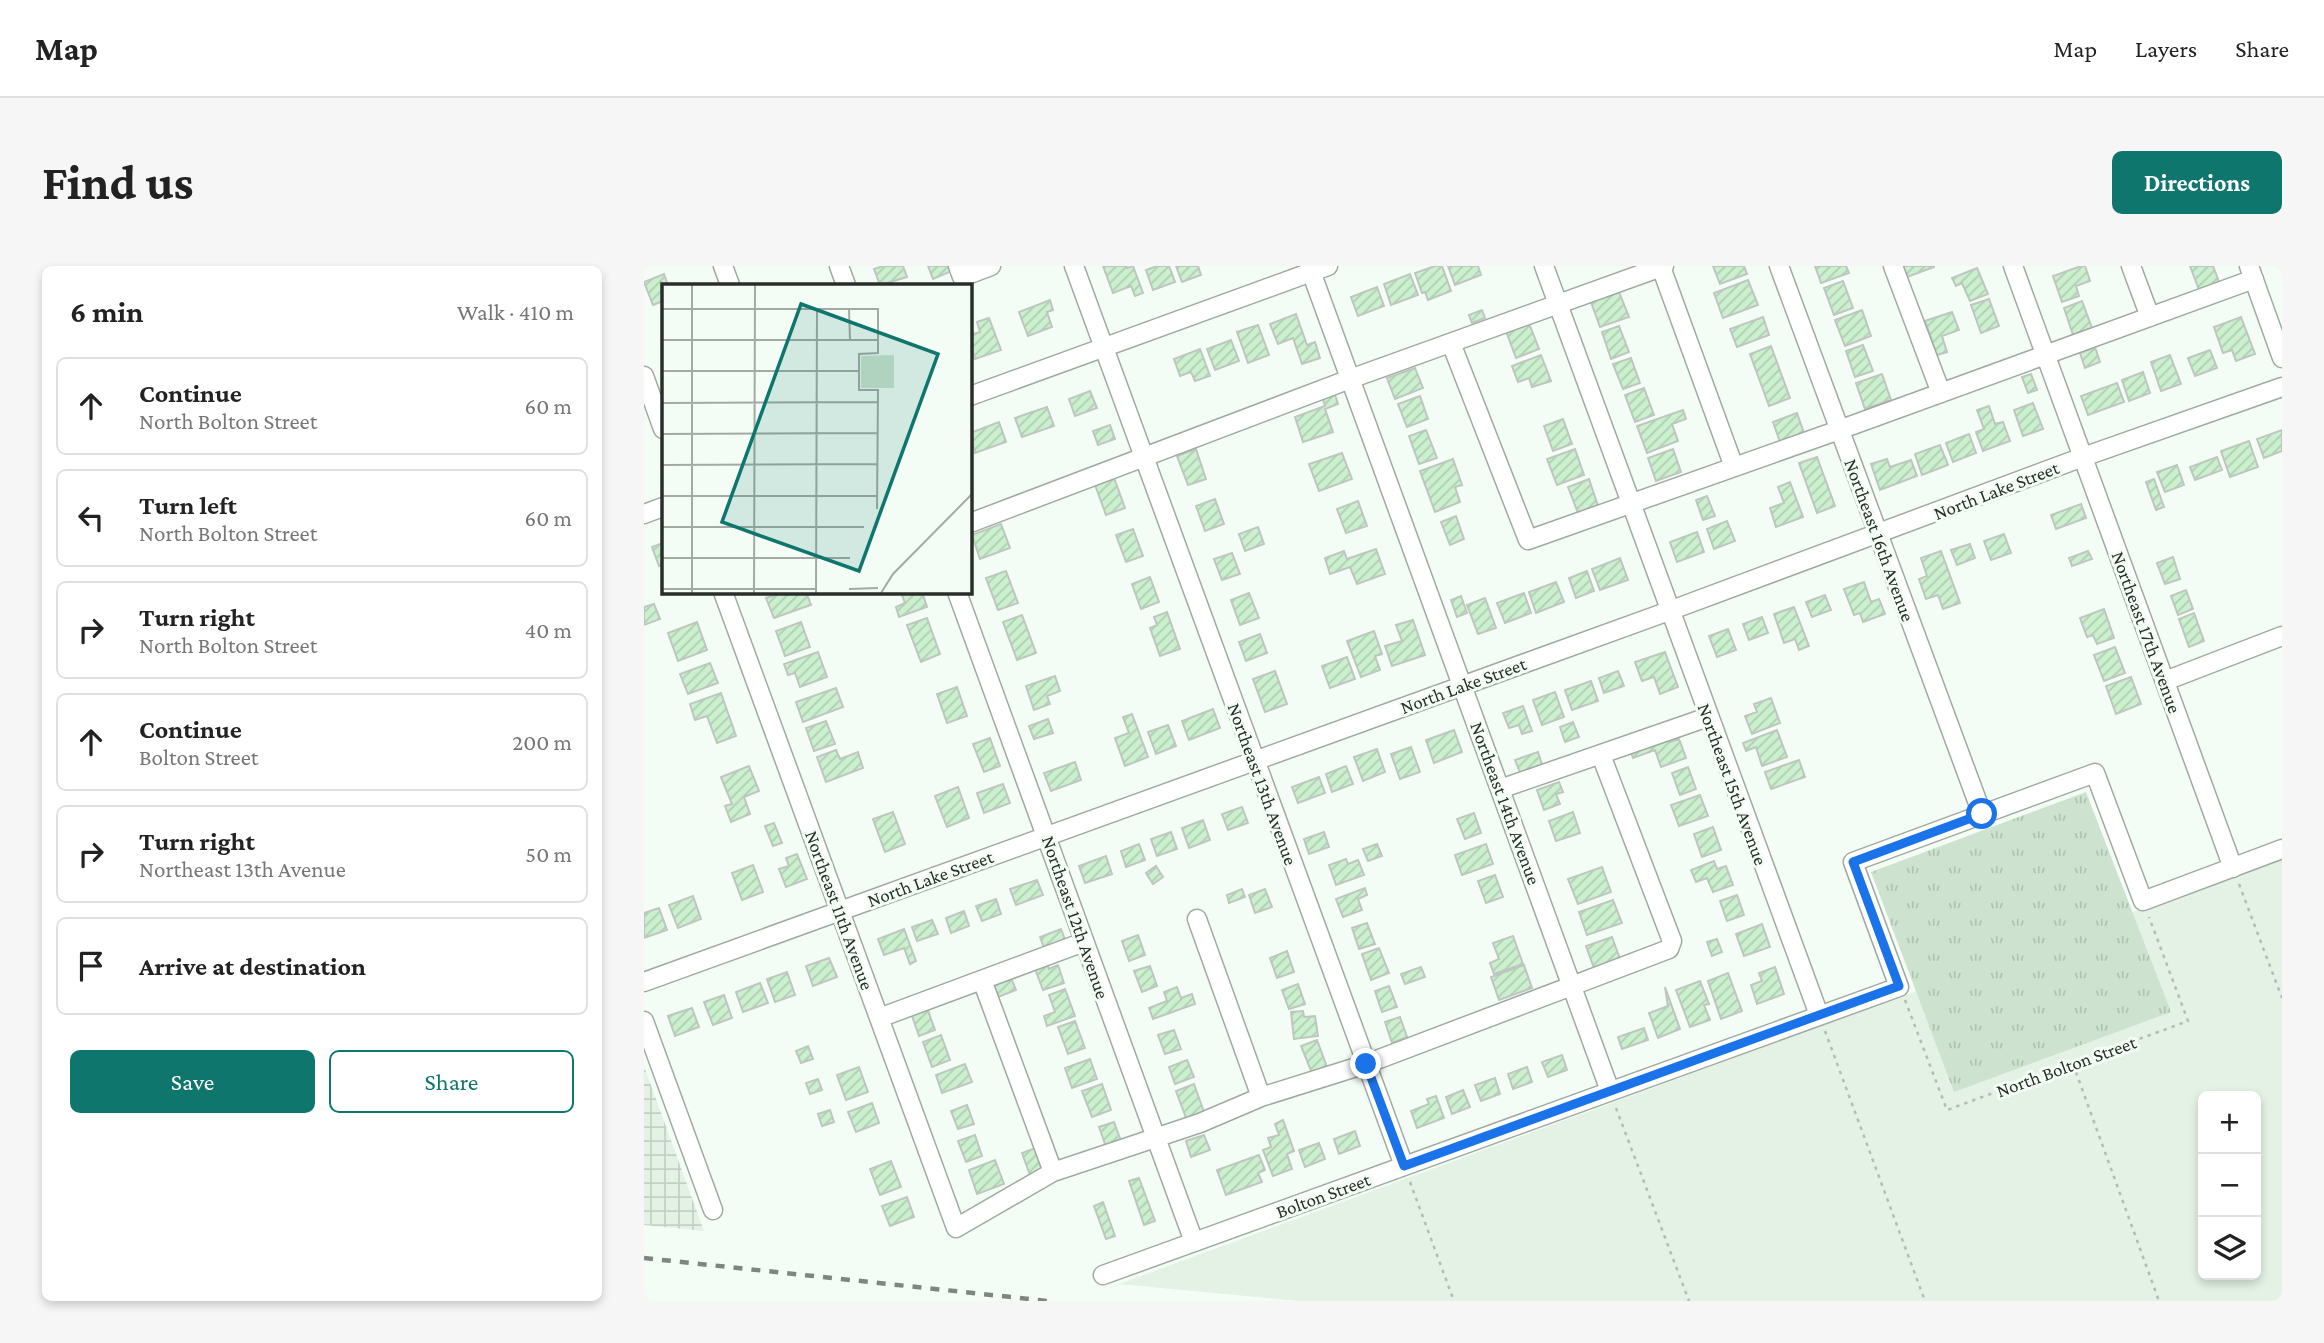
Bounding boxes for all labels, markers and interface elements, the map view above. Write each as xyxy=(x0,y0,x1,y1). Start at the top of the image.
text: Map xyxy=(35,30,98,67)
text: Map xyxy=(2053,35,2097,62)
text: Layers xyxy=(2135,35,2197,62)
text: Share xyxy=(2235,35,2289,62)
button: Directions xyxy=(2112,151,2282,214)
text: Find us xyxy=(42,155,194,210)
inset map xyxy=(662,284,971,593)
text: 6 min xyxy=(70,295,143,328)
text: Walk · 410 m xyxy=(457,299,574,325)
text: Continue xyxy=(139,379,242,408)
icon: ahead xyxy=(72,387,110,425)
text: 60 m xyxy=(525,393,572,419)
text: North Bolton Street xyxy=(139,408,317,434)
street label: Northeast 16th Avenue xyxy=(1840,456,1919,624)
street label: North Lake Street xyxy=(1931,457,2062,524)
text: Turn left xyxy=(139,491,237,520)
icon: left xyxy=(72,499,110,537)
text: 60 m xyxy=(525,505,572,531)
text: North Bolton Street xyxy=(139,520,317,546)
street label: Northeast 17th Avenue xyxy=(2108,548,2186,716)
text: Turn right xyxy=(139,603,255,632)
icon: right xyxy=(72,611,110,649)
text: 40 m xyxy=(524,617,572,643)
text: North Bolton Street xyxy=(139,632,317,658)
street label: North Lake Street xyxy=(1397,653,1530,718)
street label: Northeast 13th Avenue xyxy=(1223,700,1302,868)
street label: Northeast 15th Avenue xyxy=(1693,700,1772,868)
text: Continue xyxy=(139,715,242,744)
street label: Northeast 14th Avenue xyxy=(1466,719,1545,887)
icon: ahead xyxy=(72,723,110,761)
text: 200 m xyxy=(512,729,572,755)
text: Bolton Street xyxy=(139,744,258,770)
route start xyxy=(1966,798,1997,829)
text: Turn right xyxy=(139,827,255,856)
street label: Northeast 11th Avenue xyxy=(801,828,878,993)
street label: Northeast 12th Avenue xyxy=(1038,833,1113,1001)
icon: right xyxy=(72,835,110,873)
text: 50 m xyxy=(525,841,572,867)
street label: North Lake Street xyxy=(864,846,997,911)
text: Northeast 13th Avenue xyxy=(139,856,346,882)
icon: arrive xyxy=(72,947,110,985)
text: Arrive at destination xyxy=(139,952,366,981)
street label: North Bolton Street xyxy=(1993,1031,2140,1102)
route end xyxy=(1350,1048,1381,1079)
button: Save xyxy=(70,1050,315,1113)
button: Share xyxy=(329,1050,574,1113)
map controls xyxy=(2198,1091,2261,1280)
button: + xyxy=(2198,1091,2261,1154)
button: − xyxy=(2198,1154,2261,1217)
street label: Bolton Street xyxy=(1273,1168,1374,1222)
button: layers xyxy=(2198,1217,2261,1280)

